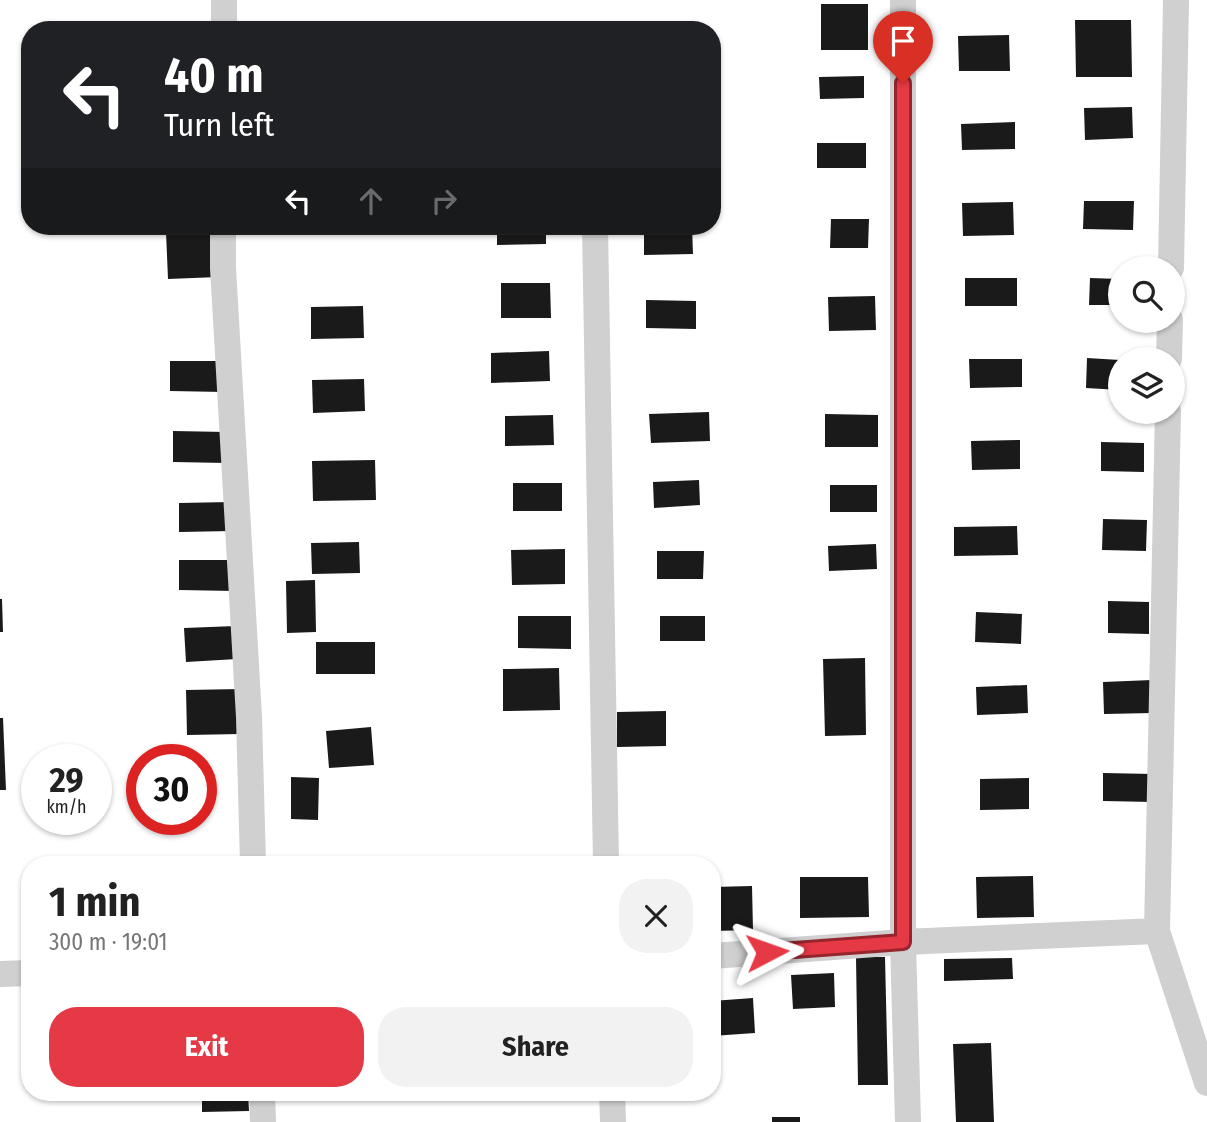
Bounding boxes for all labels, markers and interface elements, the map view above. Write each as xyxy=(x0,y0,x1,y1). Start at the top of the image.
pin xyxy=(873,11,933,83)
icon: arrive xyxy=(884,22,922,60)
text: 40 m xyxy=(164,46,264,105)
icon: left xyxy=(49,49,140,140)
text: Turn left xyxy=(164,106,274,144)
icon: left xyxy=(279,182,317,220)
icon: ahead xyxy=(352,182,390,220)
icon: right xyxy=(425,182,463,220)
map controls xyxy=(1108,256,1185,424)
button: search xyxy=(1108,256,1185,333)
button: layers xyxy=(1108,347,1185,424)
speed limit sign: 30 xyxy=(126,744,217,835)
text: 29 xyxy=(49,759,84,801)
text: km/h xyxy=(46,796,87,818)
text: 1 min xyxy=(49,877,140,927)
button: close xyxy=(619,879,693,953)
position arrow xyxy=(730,915,804,989)
text: 300 m · 19:01 xyxy=(49,928,168,956)
button: Exit xyxy=(49,1007,364,1087)
button: Share xyxy=(378,1007,693,1087)

